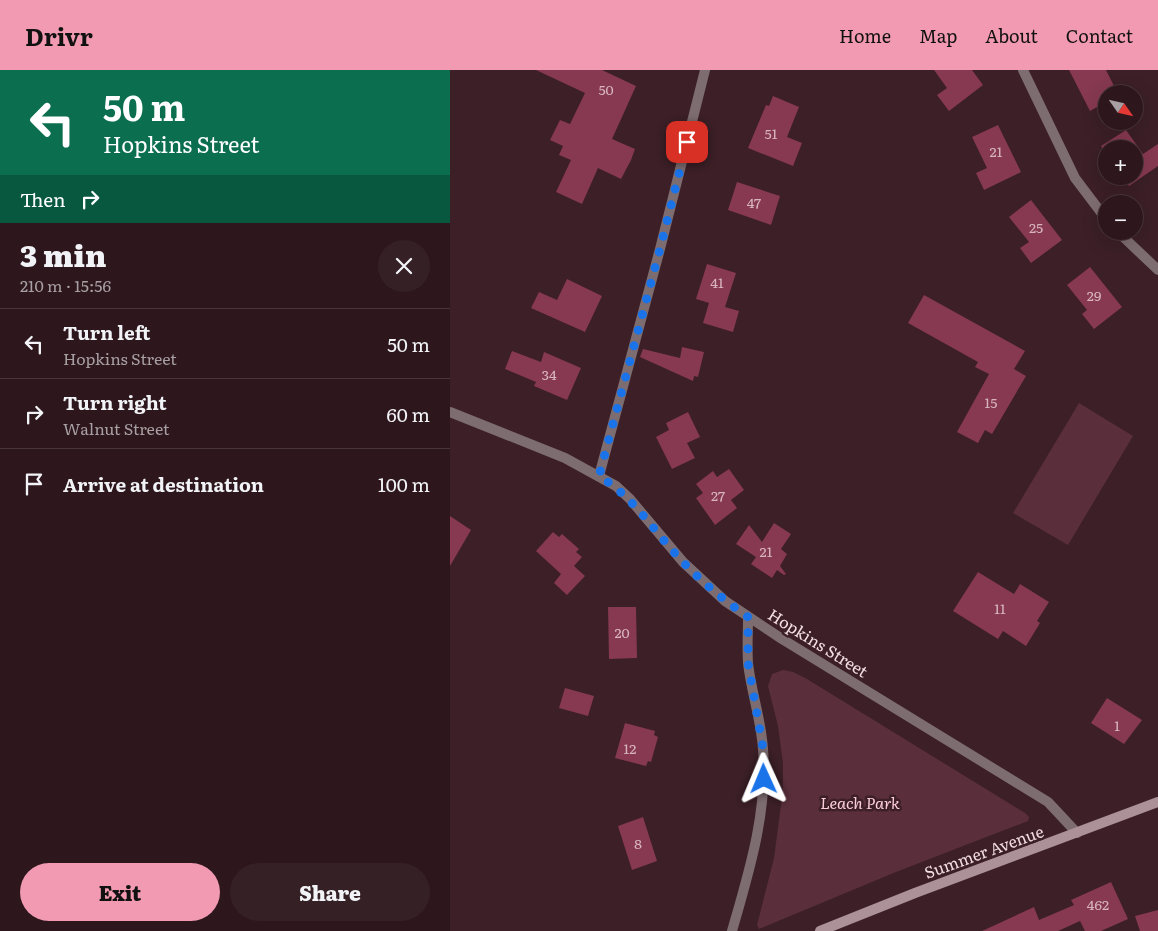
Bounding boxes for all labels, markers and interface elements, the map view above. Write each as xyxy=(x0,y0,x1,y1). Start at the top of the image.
text: Drivr xyxy=(25,18,93,53)
text: Home xyxy=(839,22,891,49)
text: Map xyxy=(919,22,957,49)
text: About xyxy=(985,22,1038,49)
text: Contact xyxy=(1066,22,1133,49)
house number: 50 xyxy=(598,79,614,99)
text: 50 m xyxy=(103,80,186,132)
north arrow xyxy=(1098,85,1142,130)
map controls xyxy=(1098,85,1143,240)
icon: left xyxy=(20,90,85,155)
pin xyxy=(666,121,708,163)
house number: 51 xyxy=(765,123,778,143)
text: Hopkins Street xyxy=(103,127,260,160)
icon: arrive xyxy=(673,128,701,156)
button: + xyxy=(1098,140,1143,185)
house number: 21 xyxy=(990,141,1003,161)
text: Then xyxy=(20,185,66,213)
icon: right xyxy=(76,185,104,213)
house number: 47 xyxy=(747,192,761,212)
button: − xyxy=(1098,195,1143,240)
house number: 25 xyxy=(1029,217,1043,237)
text: 3 min xyxy=(20,232,106,276)
button: close xyxy=(378,240,430,292)
house number: 41 xyxy=(710,272,724,292)
text: 210 m · 15:56 xyxy=(20,273,111,297)
house number: 29 xyxy=(1087,285,1101,305)
text: Turn left xyxy=(63,318,150,346)
icon: left xyxy=(20,330,48,358)
text: 50 m xyxy=(387,330,430,358)
text: Hopkins Street xyxy=(63,346,177,370)
house number: 34 xyxy=(541,364,557,384)
text: Turn right xyxy=(63,388,167,416)
house number: 15 xyxy=(985,392,997,412)
icon: right xyxy=(20,400,48,428)
text: 60 m xyxy=(387,400,430,428)
text: Walnut Street xyxy=(63,416,169,440)
icon: arrive xyxy=(20,470,48,498)
text: Arrive at destination xyxy=(63,470,264,498)
text: 100 m xyxy=(378,470,430,498)
house number: 27 xyxy=(711,485,725,505)
house number: 21 xyxy=(760,541,773,561)
house number: 11 xyxy=(994,598,1006,618)
street label: Hopkins Street xyxy=(764,602,874,683)
house number: 20 xyxy=(614,622,630,642)
house number: 1 xyxy=(1114,715,1120,735)
house number: 12 xyxy=(624,738,636,758)
position arrow xyxy=(737,752,789,804)
park label: Leach Park xyxy=(820,790,900,814)
street label: Summer Avenue xyxy=(921,818,1047,884)
house number: 8 xyxy=(634,833,642,853)
button: Exit xyxy=(20,863,220,921)
button: Share xyxy=(230,863,430,921)
house number: 462 xyxy=(1087,894,1109,914)

